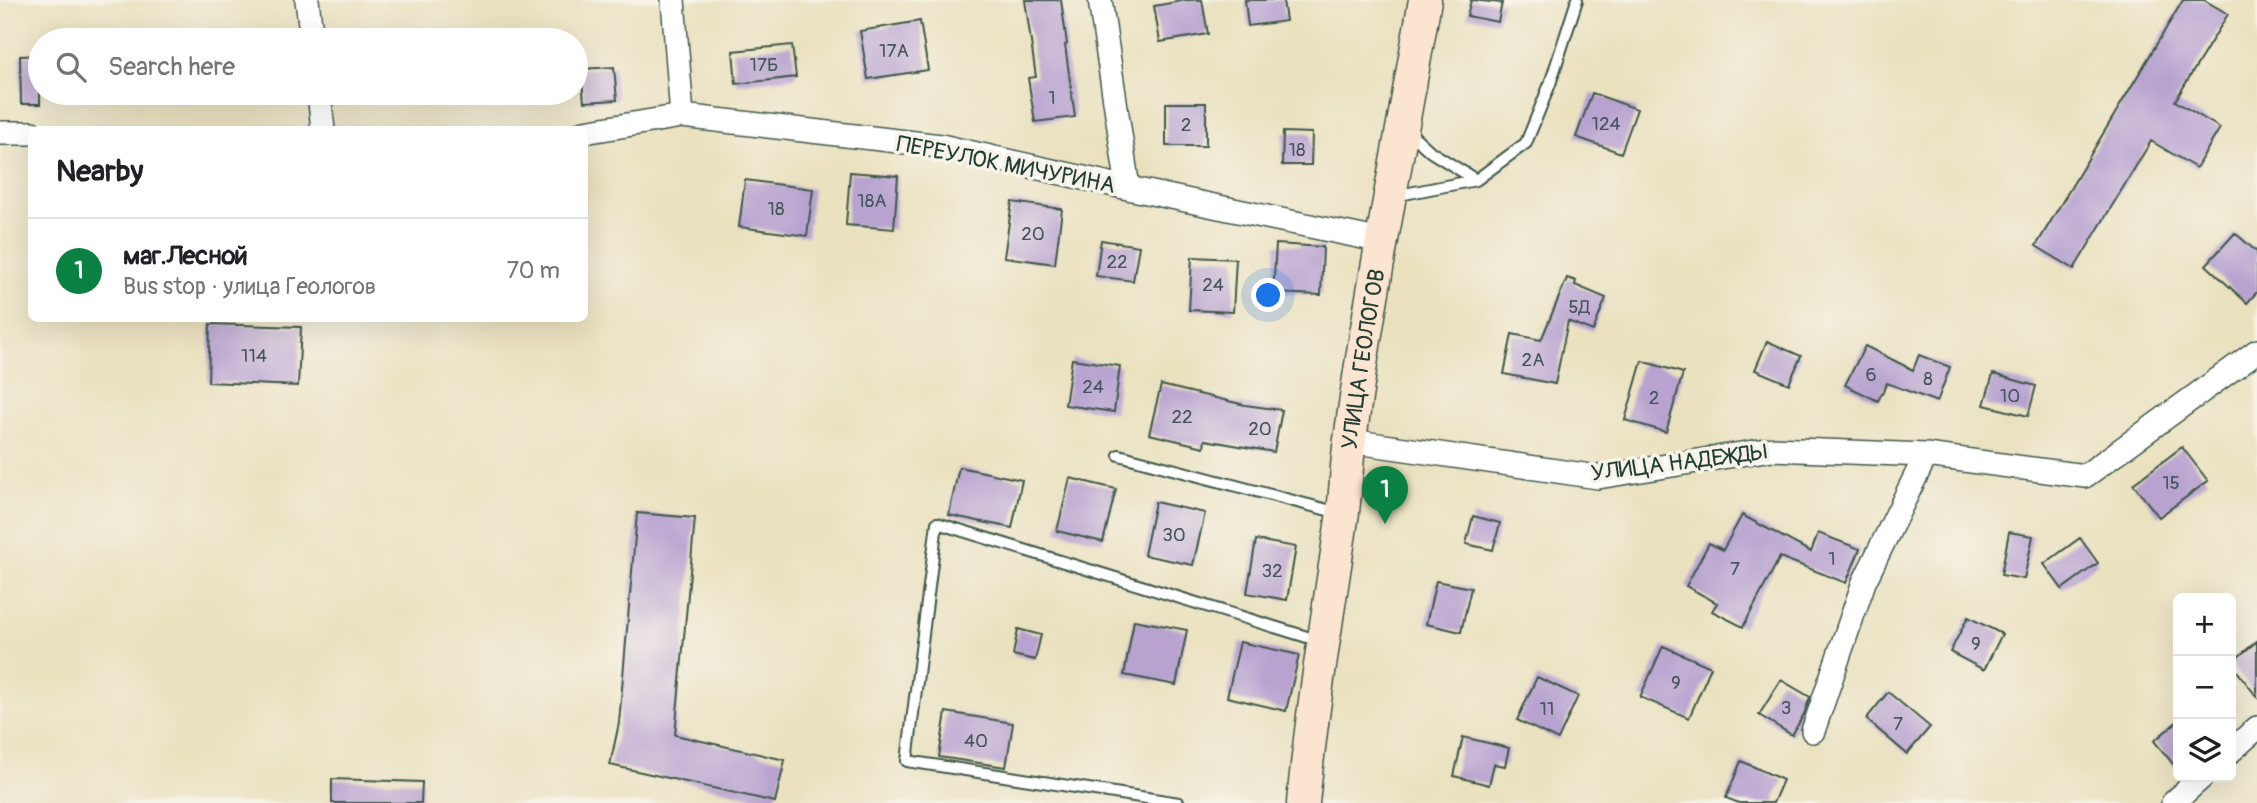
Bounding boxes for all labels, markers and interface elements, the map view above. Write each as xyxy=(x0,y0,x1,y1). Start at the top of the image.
search box xyxy=(28,28,588,105)
house number: 17А xyxy=(879,39,909,63)
icon: search xyxy=(52,48,90,86)
text: Search here xyxy=(108,51,235,83)
house number: 17Б xyxy=(750,53,778,77)
house number: 1 xyxy=(1048,86,1056,110)
house number: 124 xyxy=(1591,112,1621,136)
house number: 2 xyxy=(1181,113,1191,137)
street label: ПЕРЕУЛОК МИЧУРИНА xyxy=(894,129,1118,200)
house number: 18 xyxy=(1288,138,1306,162)
text: Nearby xyxy=(56,153,143,190)
house number: 18А xyxy=(857,189,887,213)
house number: 18 xyxy=(767,197,785,221)
house number: 20 xyxy=(1021,222,1045,246)
text: маг.Лесной xyxy=(123,240,248,272)
house number: 22 xyxy=(1106,250,1128,274)
text: 1 xyxy=(75,256,84,285)
text: 70 m xyxy=(507,256,560,285)
street label: УЛИЦА ГЕОЛОГОВ xyxy=(1335,267,1392,451)
text: Bus stop · улица Геологов xyxy=(123,272,376,301)
house number: 24 xyxy=(1202,273,1224,297)
your location xyxy=(1251,278,1285,312)
house number: 5Д xyxy=(1568,295,1590,319)
house number: 114 xyxy=(241,344,267,368)
house number: 2А xyxy=(1522,348,1544,372)
house number: 6 xyxy=(1865,363,1877,387)
house number: 8 xyxy=(1923,367,1933,391)
house number: 24 xyxy=(1082,375,1104,399)
house number: 10 xyxy=(2000,384,2020,408)
house number: 2 xyxy=(1649,386,1659,410)
house number: 22 xyxy=(1171,405,1193,429)
house number: 20 xyxy=(1248,417,1272,441)
street label: УЛИЦА НАДЕЖДЫ xyxy=(1589,437,1769,488)
pin: 1 xyxy=(1362,466,1408,524)
house number: 15 xyxy=(2162,471,2180,495)
house number: 30 xyxy=(1162,523,1186,547)
house number: 1 xyxy=(1828,547,1836,571)
house number: 7 xyxy=(1730,557,1740,581)
house number: 32 xyxy=(1261,559,1283,583)
map controls xyxy=(2173,593,2236,782)
button: + xyxy=(2173,593,2236,656)
house number: 9 xyxy=(1971,632,1981,656)
button: − xyxy=(2173,656,2236,719)
house number: 9 xyxy=(1671,671,1681,695)
house number: 3 xyxy=(1781,696,1791,720)
house number: 11 xyxy=(1540,697,1554,721)
house number: 7 xyxy=(1893,712,1903,736)
button: layers xyxy=(2173,719,2236,782)
house number: 40 xyxy=(964,729,988,753)

